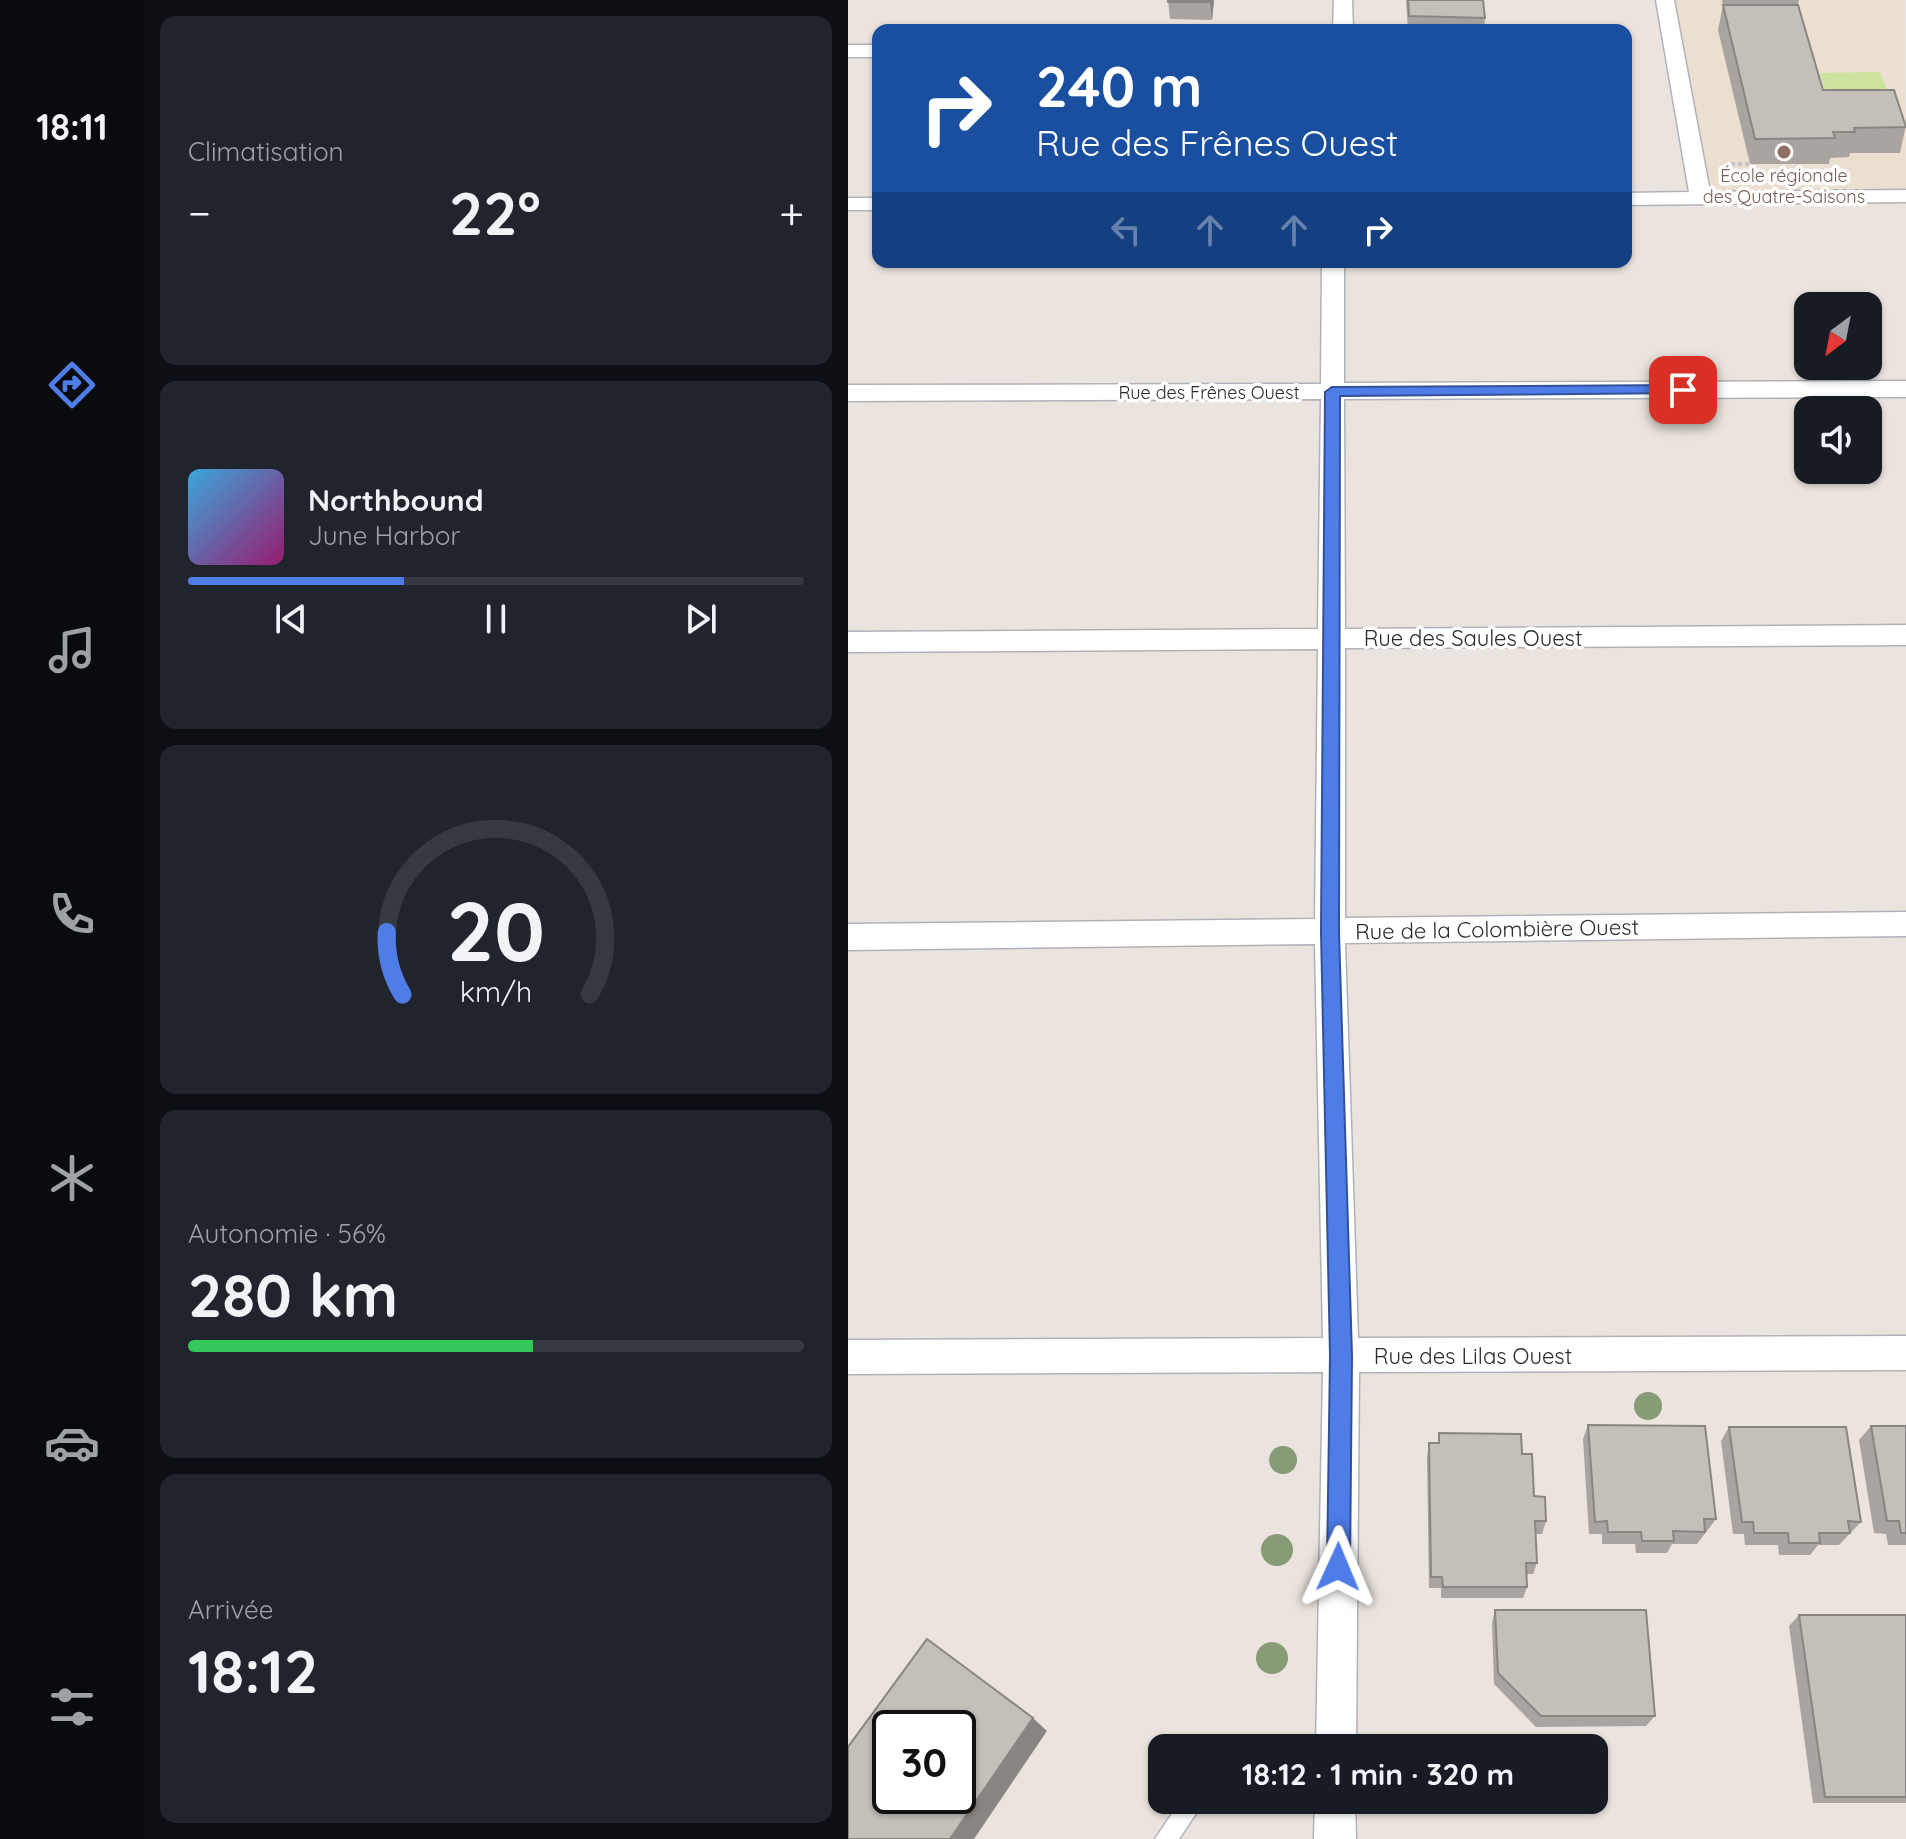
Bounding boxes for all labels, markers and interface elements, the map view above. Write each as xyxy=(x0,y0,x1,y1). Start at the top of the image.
text: 240 m xyxy=(1036,51,1203,121)
icon: right xyxy=(904,56,1008,160)
text: 18:11 xyxy=(36,104,108,149)
text: Rue des Frênes Ouest xyxy=(1036,120,1398,165)
text: Climatisation xyxy=(188,135,344,168)
marker: École régionale des Quatre-Saisons xyxy=(1775,143,1793,161)
place label: École régionale des Quatre-Saisons xyxy=(1703,164,1865,208)
text: 22° xyxy=(449,175,541,250)
text: − xyxy=(188,185,211,240)
text: + xyxy=(779,185,804,240)
icon: left xyxy=(1104,208,1148,252)
icon: ahead xyxy=(1188,208,1232,252)
icon: ahead xyxy=(1272,208,1316,252)
icon: right xyxy=(1356,208,1400,252)
north arrow xyxy=(1794,292,1882,380)
map controls xyxy=(1794,292,1882,484)
pin xyxy=(1649,356,1717,424)
icon: directions xyxy=(44,357,100,413)
icon: arrive xyxy=(1661,368,1705,412)
street label: Rue des Frênes Ouest xyxy=(1118,381,1300,404)
button: sound xyxy=(1794,396,1882,484)
text: Northbound xyxy=(308,481,484,519)
text: June Harbor xyxy=(308,519,460,552)
icon: previous xyxy=(269,597,313,641)
icon: pause xyxy=(474,597,518,641)
icon: next xyxy=(679,597,723,641)
icon: music xyxy=(44,622,100,678)
street label: Rue des Saules Ouest xyxy=(1364,624,1582,652)
text: 20 xyxy=(447,878,545,982)
icon: phone xyxy=(44,886,100,942)
street label: Rue de la Colombière Ouest xyxy=(1355,913,1639,945)
text: km/h xyxy=(460,974,532,1010)
icon: climate xyxy=(44,1150,100,1206)
text: Autonomie · 56% xyxy=(188,1217,386,1250)
text: 280 km xyxy=(188,1257,398,1332)
street label: Rue des Lilas Ouest xyxy=(1374,1342,1572,1370)
icon: car xyxy=(44,1415,100,1471)
position arrow xyxy=(1296,1525,1380,1609)
text: Arrivée xyxy=(188,1593,273,1626)
text: 18:12 xyxy=(188,1633,318,1708)
icon: filters xyxy=(44,1679,100,1735)
speed limit sign: 30 xyxy=(872,1710,976,1814)
text: 18:12 · 1 min · 320 m xyxy=(1242,1755,1514,1793)

